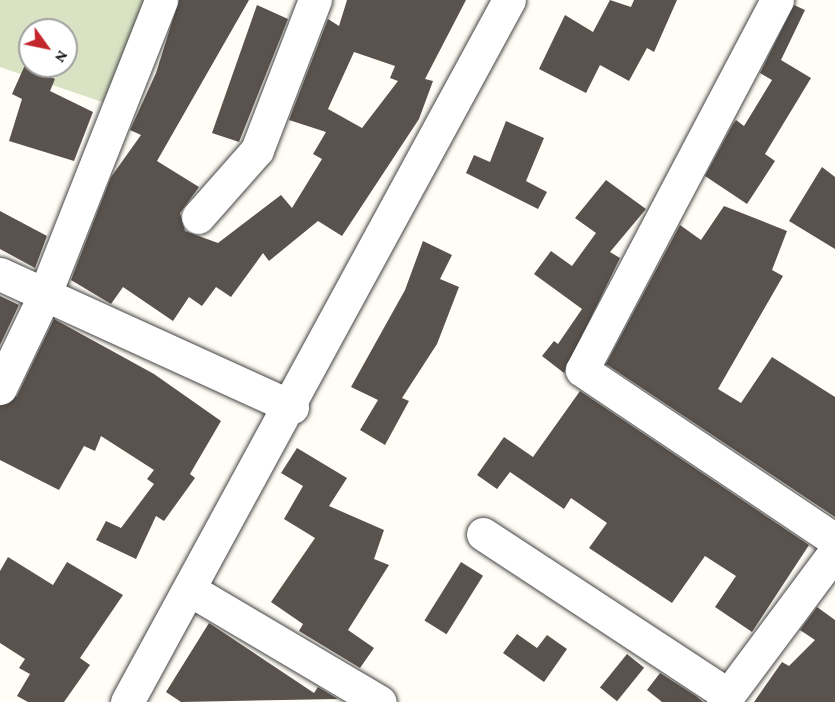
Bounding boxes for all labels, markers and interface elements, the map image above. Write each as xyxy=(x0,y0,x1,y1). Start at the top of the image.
north arrow xyxy=(18,18,78,78)
text: N xyxy=(52,48,72,66)

